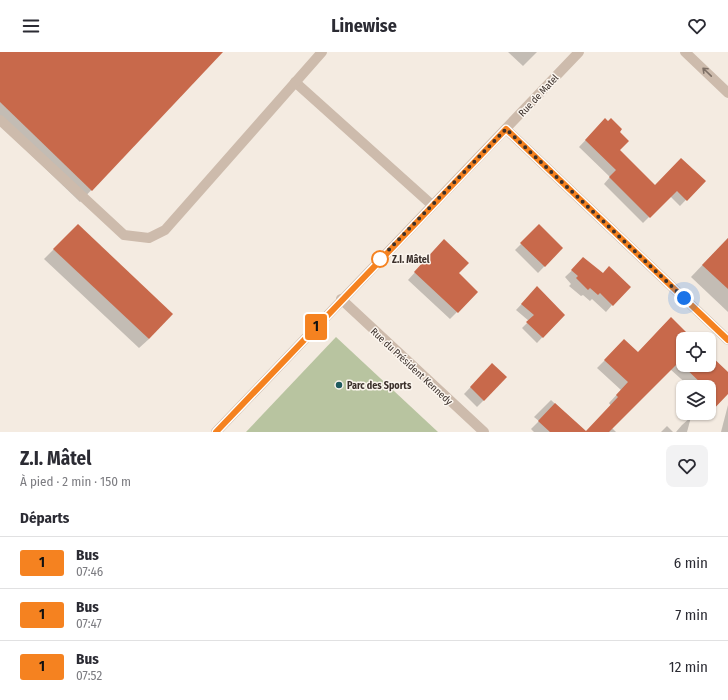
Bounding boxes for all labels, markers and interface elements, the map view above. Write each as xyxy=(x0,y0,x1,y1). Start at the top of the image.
icon: menu xyxy=(20,15,42,37)
text: Linewise xyxy=(331,15,397,37)
icon: heart xyxy=(686,15,708,37)
one-way arrow xyxy=(701,68,712,77)
street label: Rue de Matel xyxy=(516,72,562,119)
marker: Z.I. Mâtel xyxy=(371,250,389,268)
place label: Z.I. Mâtel xyxy=(392,254,430,266)
your location xyxy=(674,288,694,308)
line badge: 1 xyxy=(303,314,329,340)
text: 1 xyxy=(313,318,319,335)
street label: Rue du Président Kennedy xyxy=(368,326,455,408)
map controls xyxy=(676,332,716,420)
button: locate xyxy=(676,332,716,372)
marker: Parc des Sports xyxy=(334,380,344,390)
place label: Parc des Sports xyxy=(347,380,412,392)
button: layers xyxy=(676,380,716,420)
button: heart xyxy=(666,445,708,487)
text: Z.I. Mâtel xyxy=(20,447,91,470)
text: À pied · 2 min · 150 m xyxy=(20,474,131,489)
text: Départs xyxy=(20,509,69,527)
text: Bus xyxy=(76,546,99,564)
text: 1 xyxy=(39,554,45,571)
text: 6 min xyxy=(674,554,708,572)
text: 07:46 xyxy=(76,564,103,579)
text: Bus xyxy=(76,598,99,616)
text: 1 xyxy=(39,606,45,623)
text: 7 min xyxy=(675,606,708,624)
text: 07:47 xyxy=(76,616,102,631)
text: Bus xyxy=(76,650,99,668)
text: 1 xyxy=(39,658,45,675)
text: 12 min xyxy=(669,658,708,676)
text: 07:52 xyxy=(76,668,102,683)

